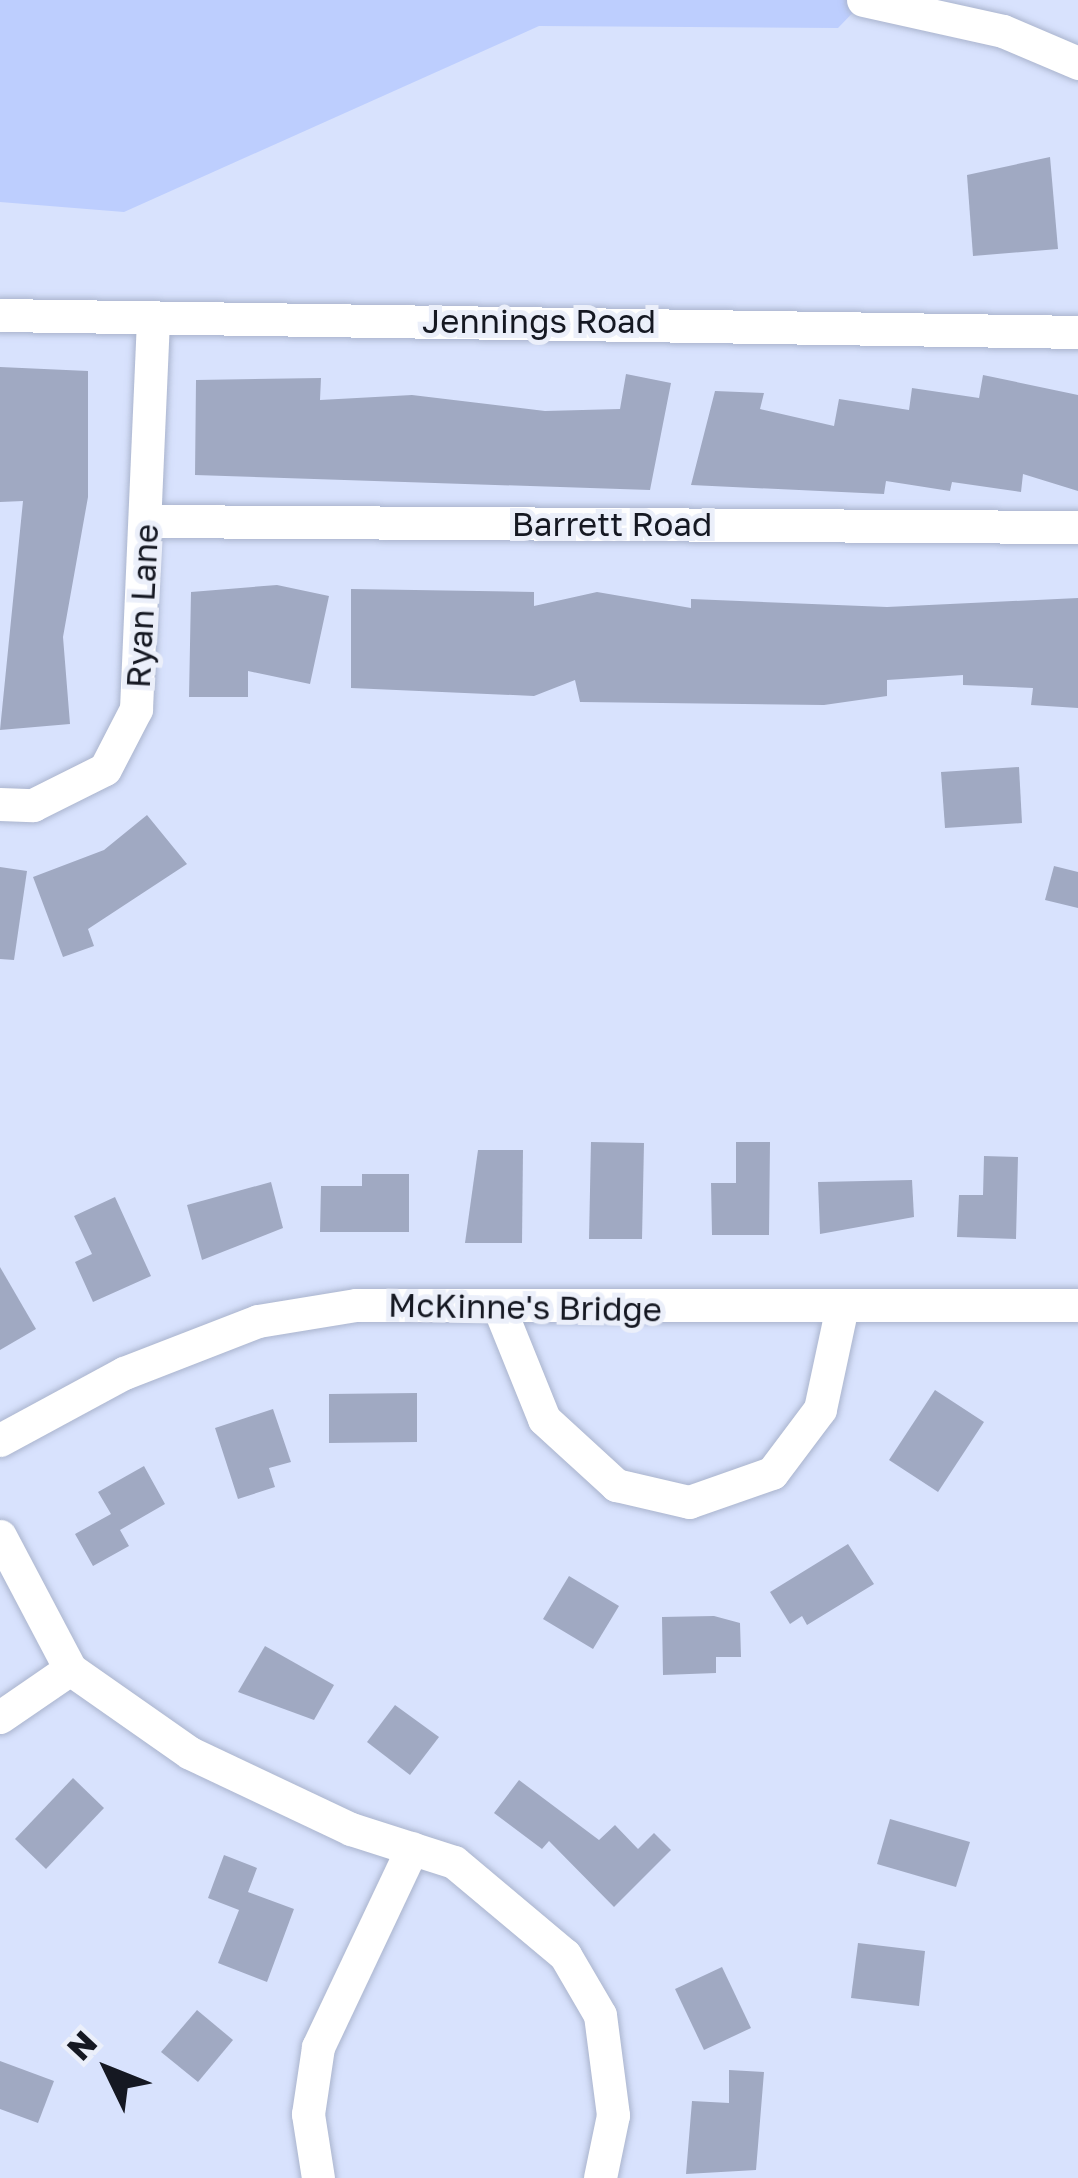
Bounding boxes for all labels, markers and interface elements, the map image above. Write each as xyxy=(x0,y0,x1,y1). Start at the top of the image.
street label: Jennings Road xyxy=(422,301,656,341)
street label: Barrett Road xyxy=(512,504,712,544)
street label: Ryan Lane xyxy=(118,523,166,689)
street label: McKinne's Bridge xyxy=(388,1285,662,1329)
north arrow xyxy=(48,2010,168,2130)
text: N xyxy=(58,2023,104,2068)

